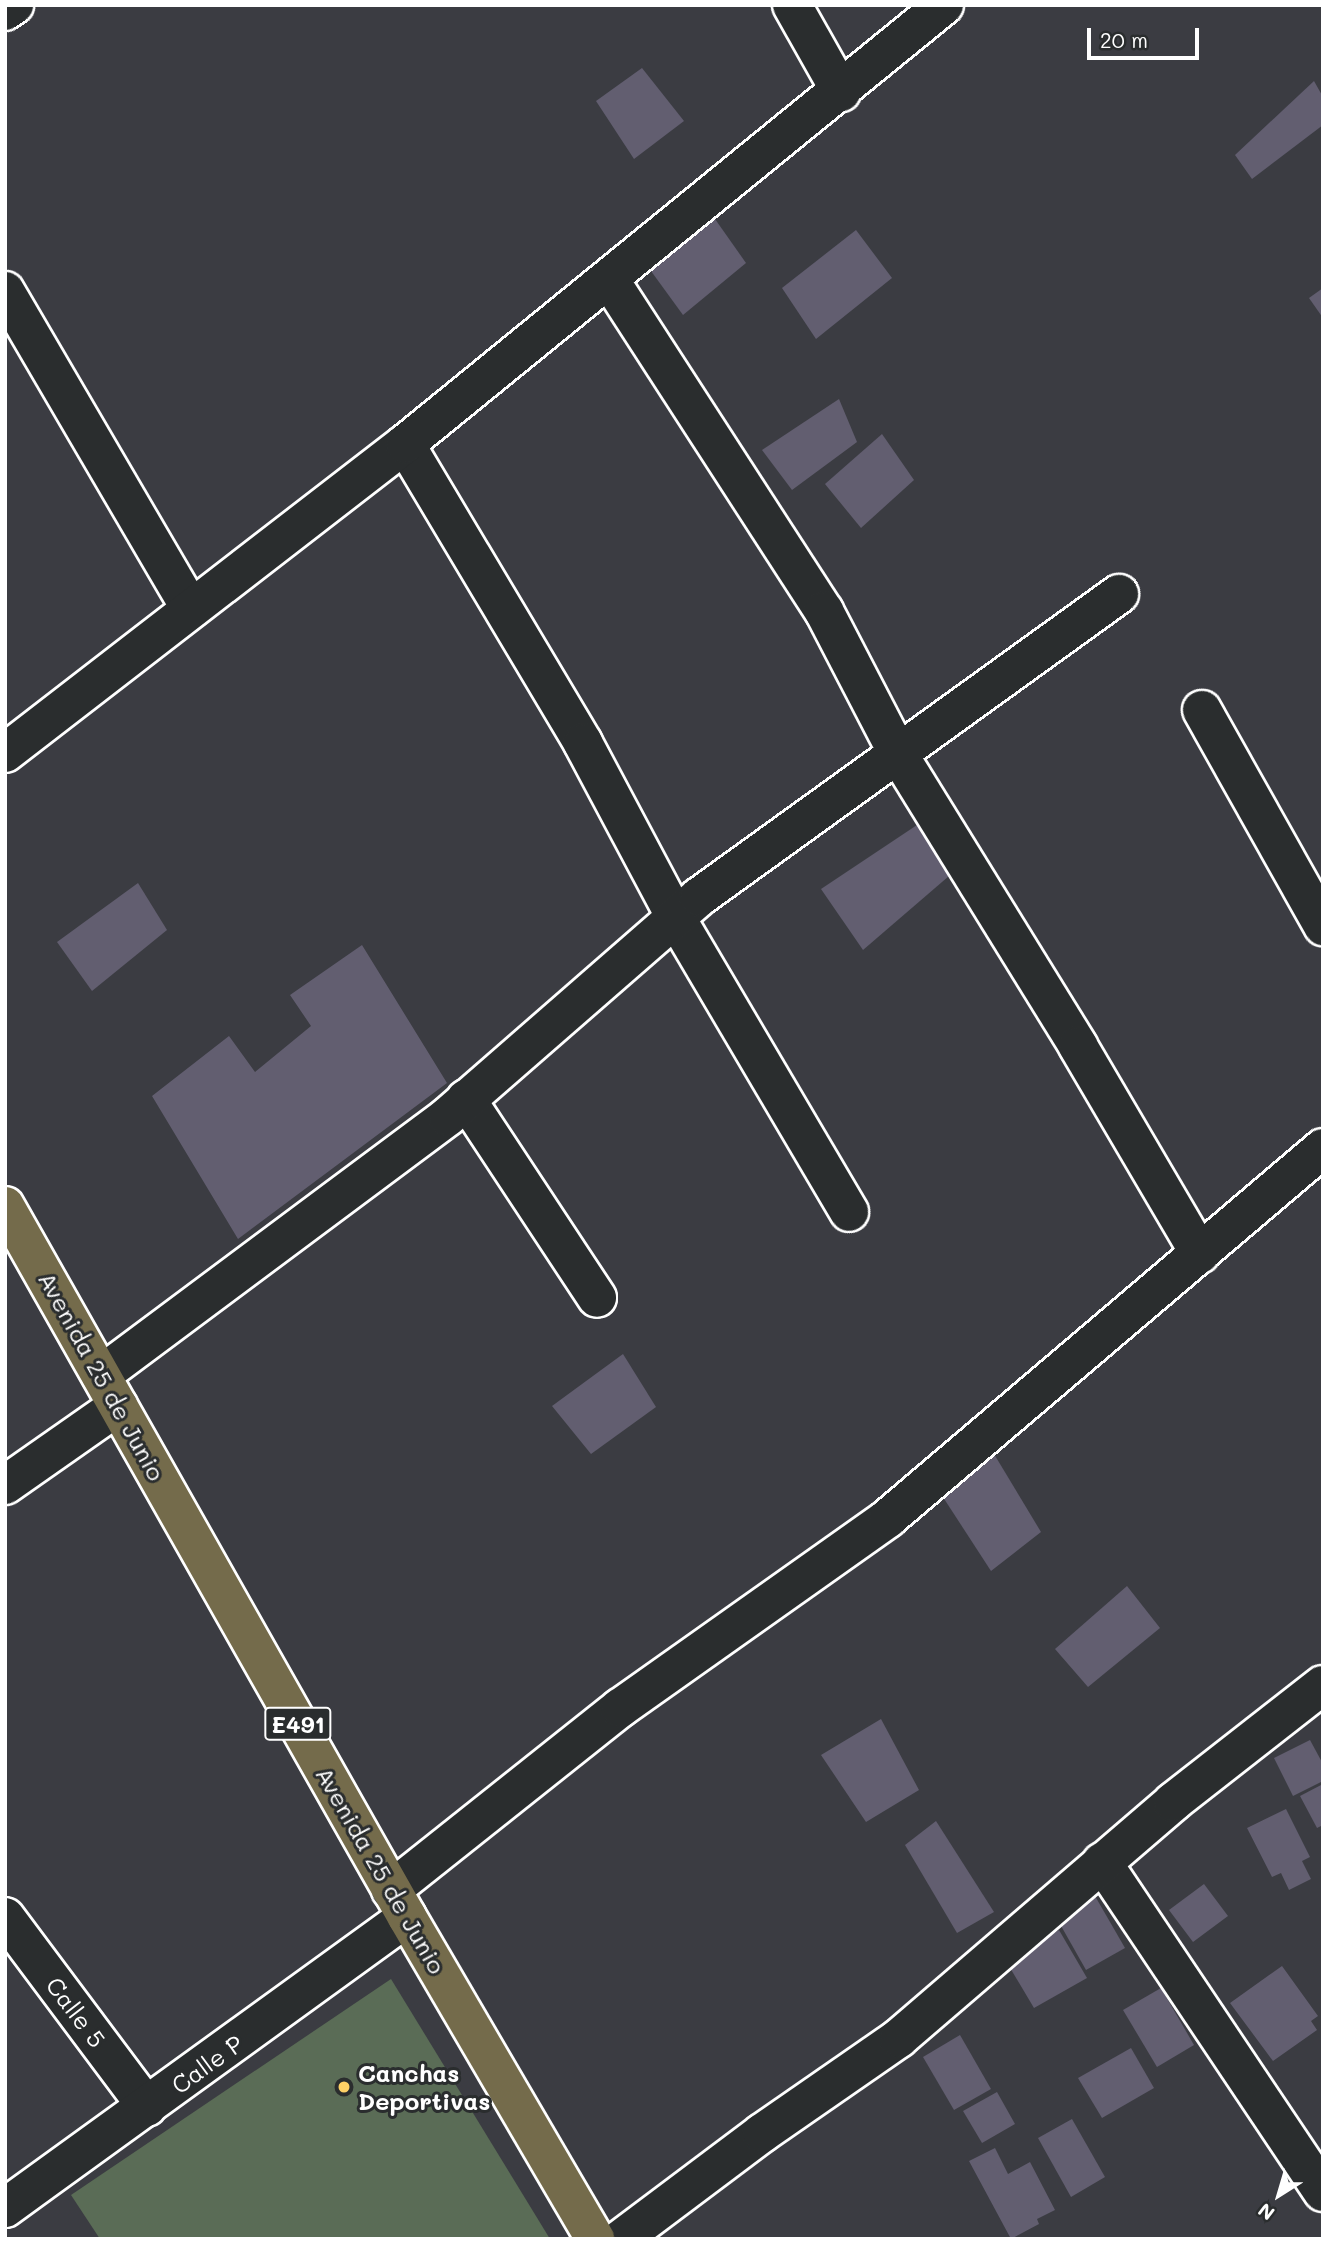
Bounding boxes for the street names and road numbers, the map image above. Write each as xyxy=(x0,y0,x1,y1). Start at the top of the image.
street label: Avenida 25 de Junio xyxy=(33,1267,171,1485)
road number: E491 xyxy=(263,1704,333,1744)
street label: Avenida 25 de Junio xyxy=(310,1761,452,1979)
street label: Calle 5 xyxy=(40,1971,112,2053)
street label: Calle P xyxy=(166,2028,248,2100)

